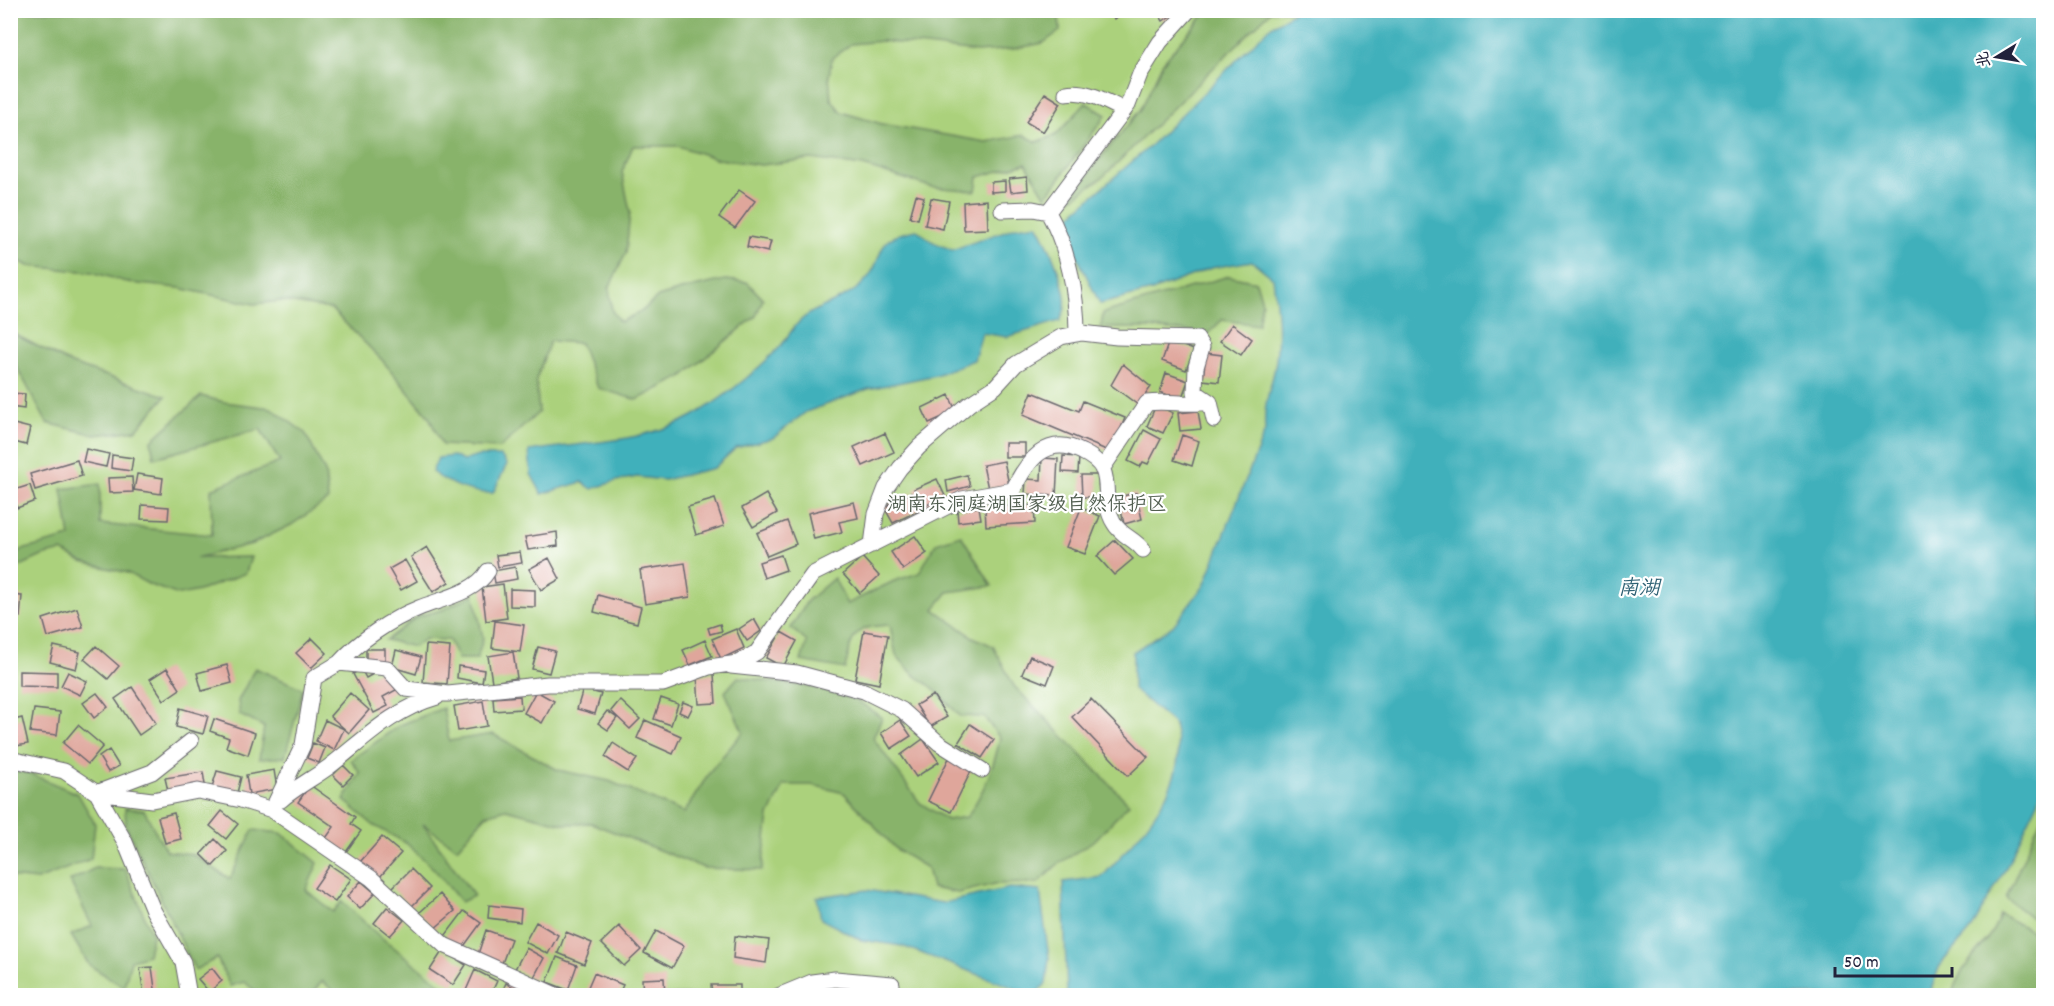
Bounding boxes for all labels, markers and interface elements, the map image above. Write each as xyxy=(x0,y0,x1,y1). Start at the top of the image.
north arrow xyxy=(1967,27,2027,87)
text: 北 xyxy=(1972,49,1998,69)
park label: 湖南东洞庭湖国家级自然保护区 xyxy=(887,492,1167,520)
water label: 南湖 xyxy=(1618,575,1662,605)
scale bar xyxy=(1835,940,1952,978)
text: 50 m xyxy=(1844,951,1879,976)

